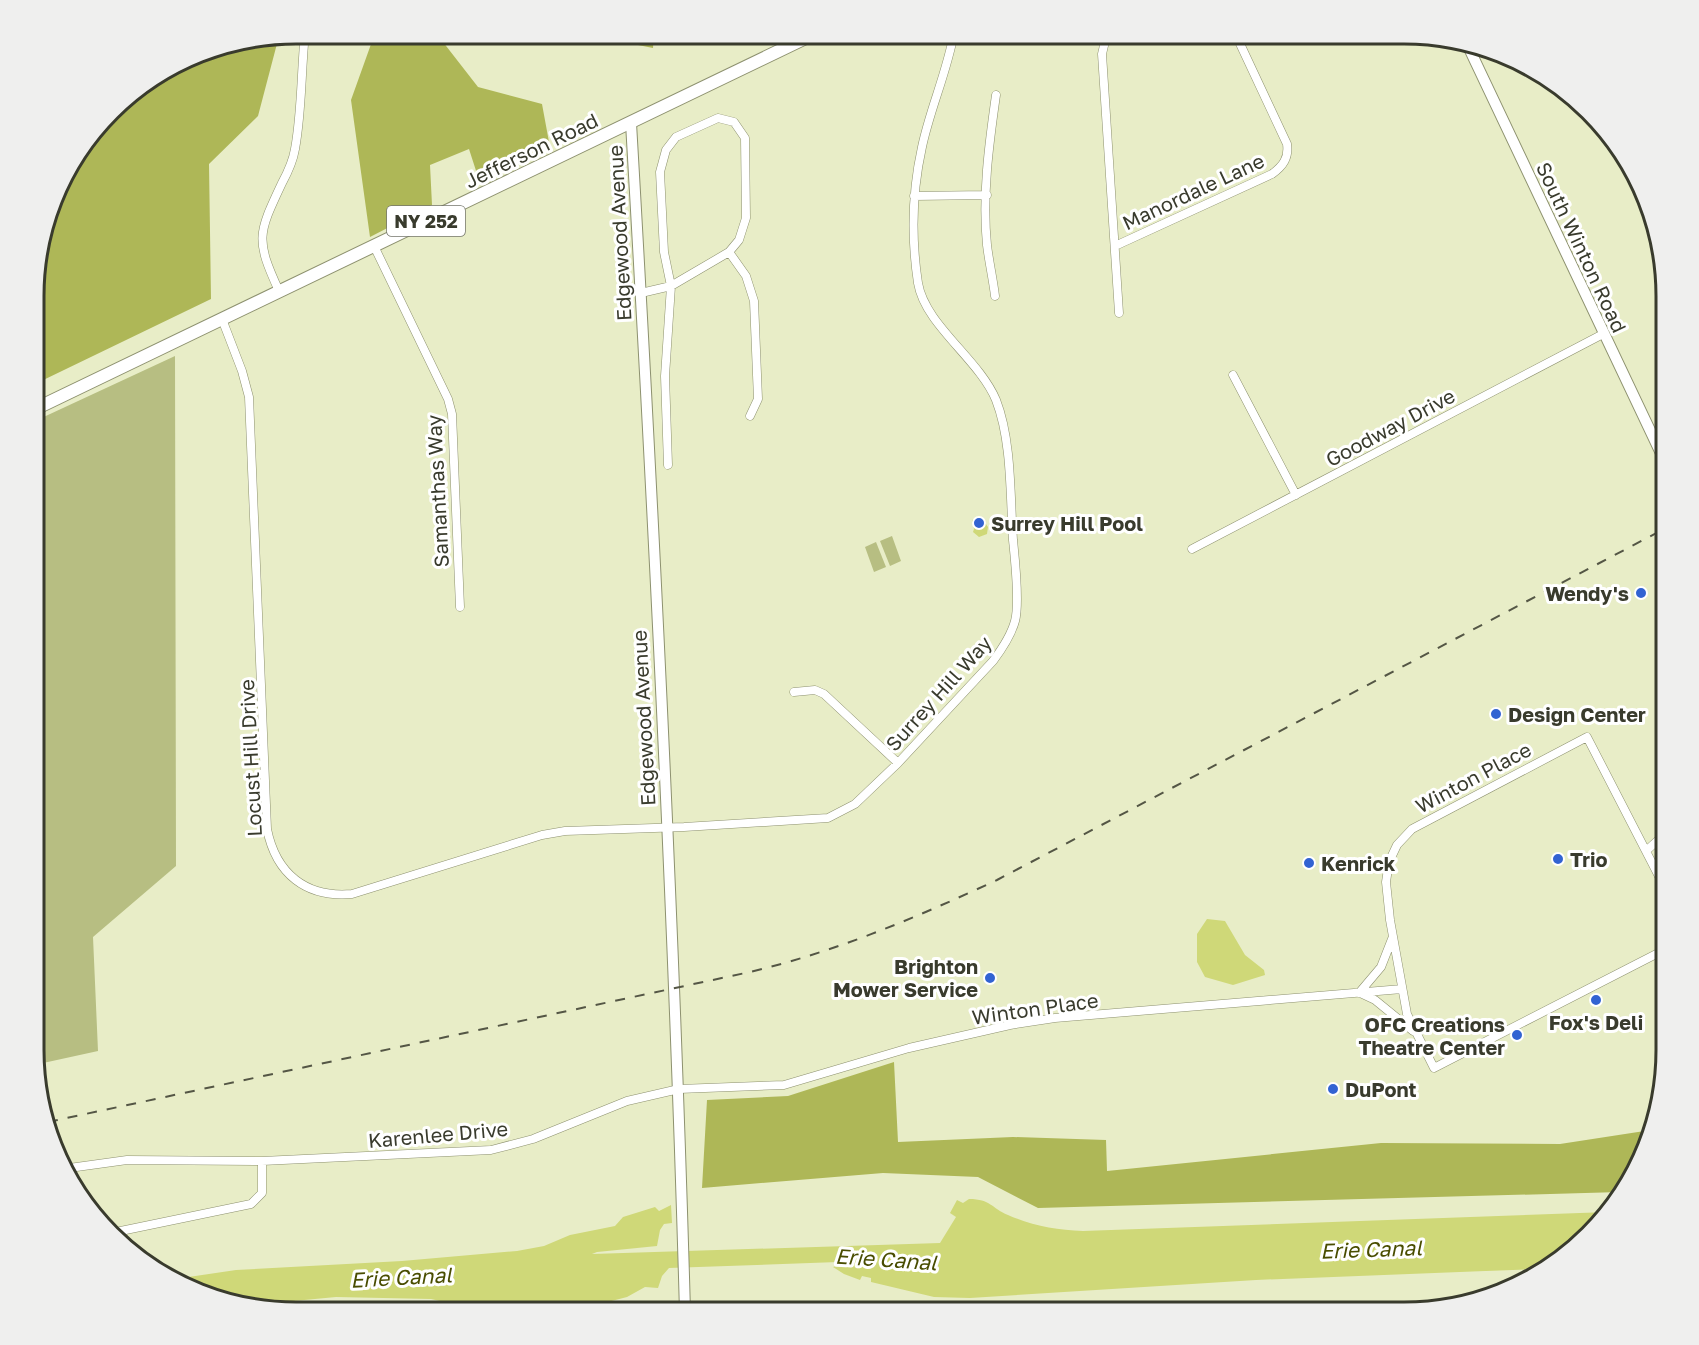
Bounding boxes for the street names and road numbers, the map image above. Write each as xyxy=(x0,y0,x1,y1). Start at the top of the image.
street label: Jefferson Road xyxy=(460,107,602,193)
street label: Edgewood Avenue xyxy=(602,145,636,321)
street label: Manordale Lane xyxy=(1118,148,1268,234)
street label: South Winton Road xyxy=(1532,158,1632,336)
road number: NY 252 xyxy=(387,206,465,236)
street label: Goodway Drive xyxy=(1321,383,1459,471)
street label: Samanthas Way xyxy=(421,414,453,568)
street label: Edgewood Avenue xyxy=(626,630,660,806)
street label: Surrey Hill Way xyxy=(880,631,996,755)
street label: Locust Hill Drive xyxy=(234,679,266,837)
street label: Winton Place xyxy=(1411,737,1535,817)
street label: Winton Place xyxy=(970,987,1100,1029)
street label: Karenlee Drive xyxy=(367,1116,509,1152)

